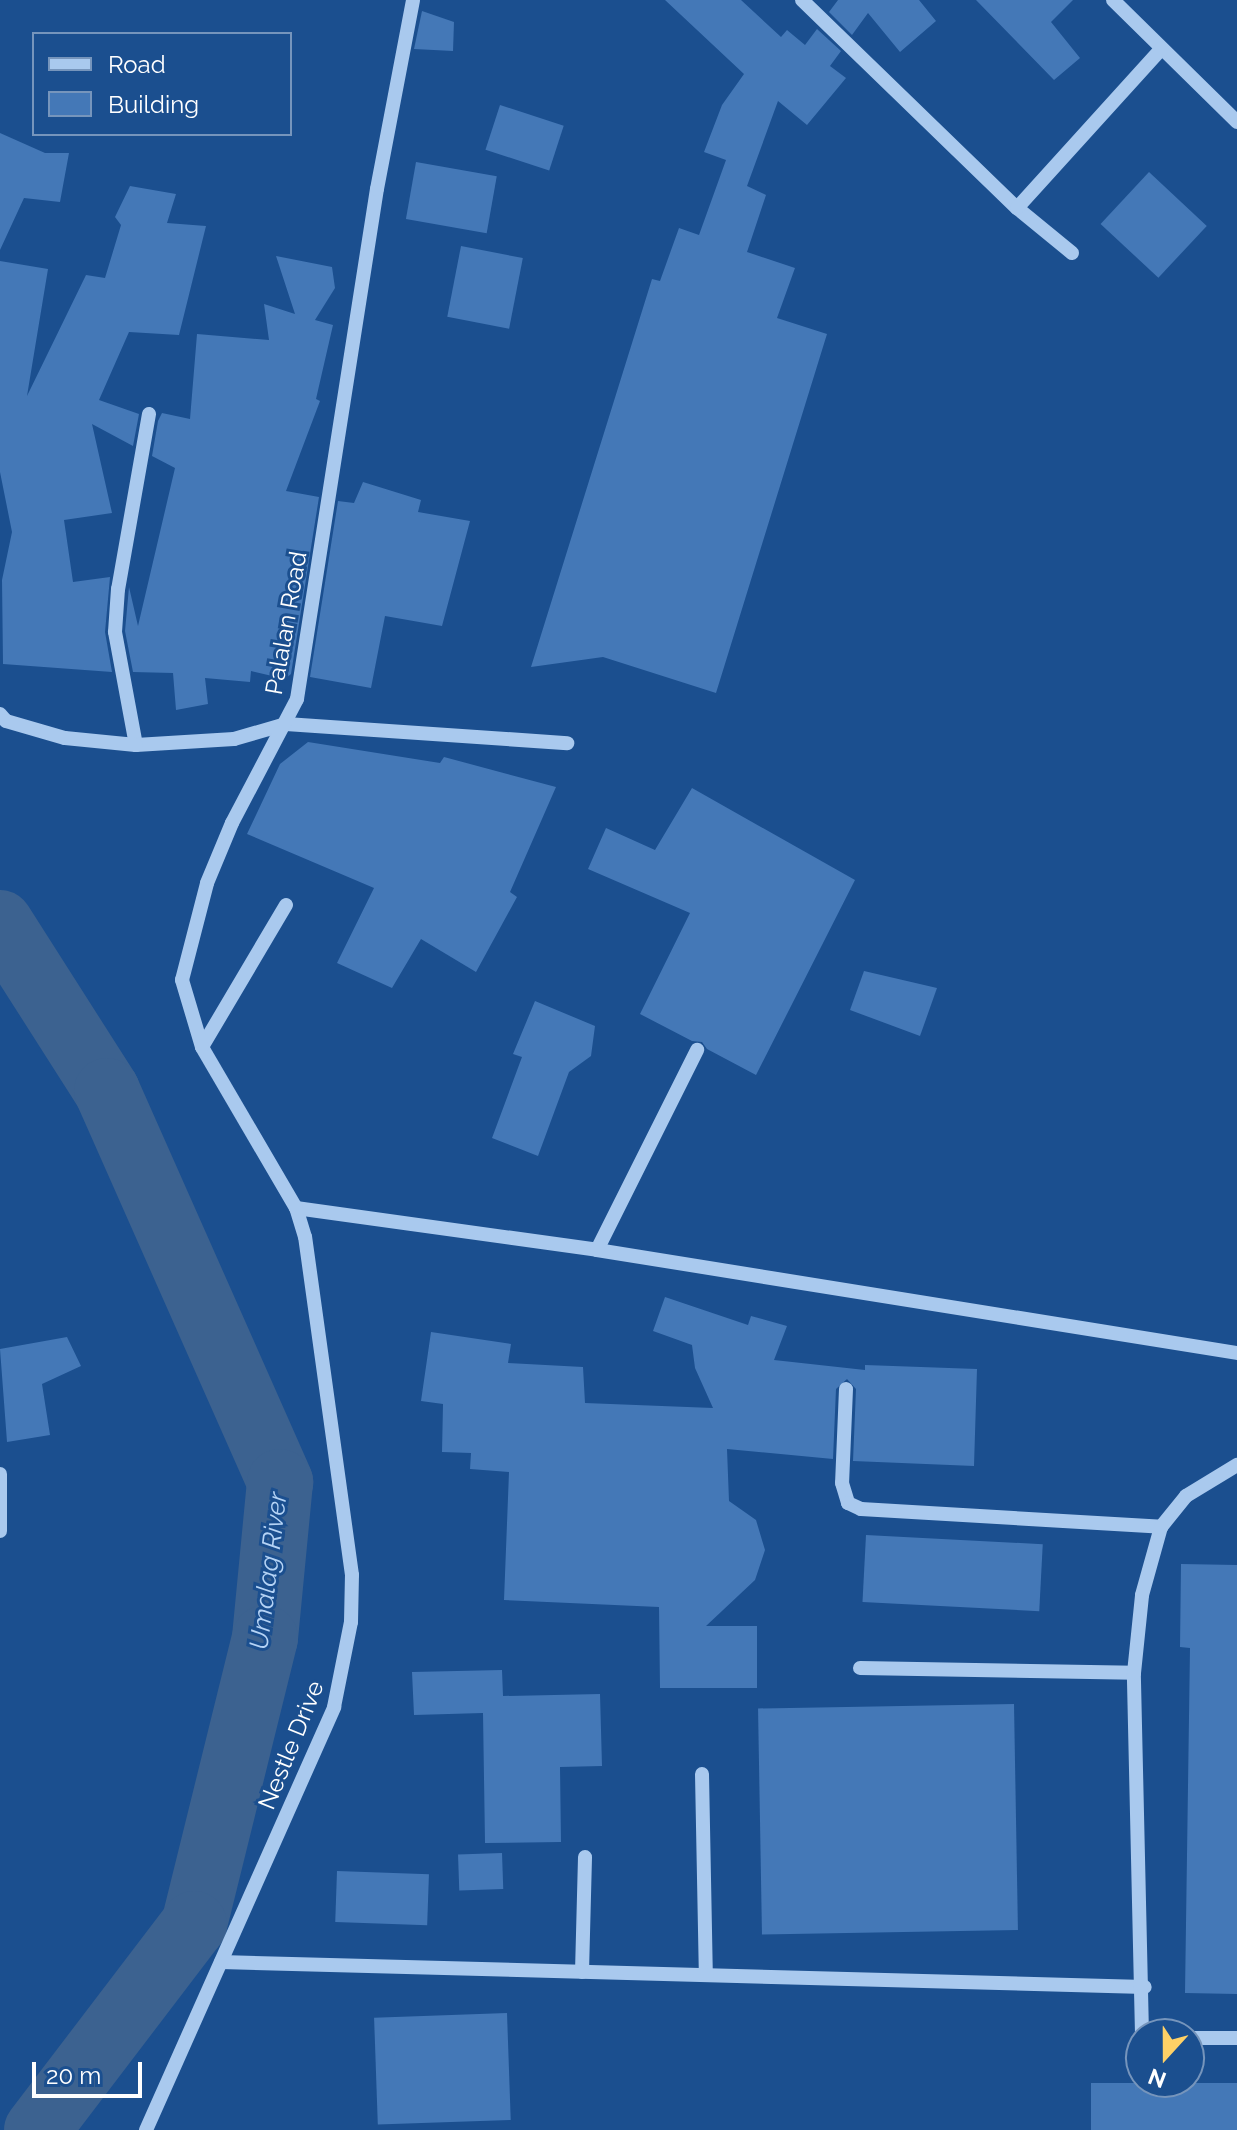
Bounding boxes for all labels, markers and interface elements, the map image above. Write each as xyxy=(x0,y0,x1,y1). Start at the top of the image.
legend xyxy=(32,32,292,136)
text: Road xyxy=(108,50,166,79)
text: Building xyxy=(108,90,199,119)
street label: Palalan Road xyxy=(259,549,313,697)
water label: Umalag River xyxy=(244,1491,294,1651)
street label: Nestle Drive xyxy=(252,1677,330,1813)
north arrow xyxy=(1125,2018,1205,2098)
scale bar xyxy=(36,2046,146,2096)
text: 20 m xyxy=(46,2061,101,2090)
text: N xyxy=(1145,2063,1170,2094)

